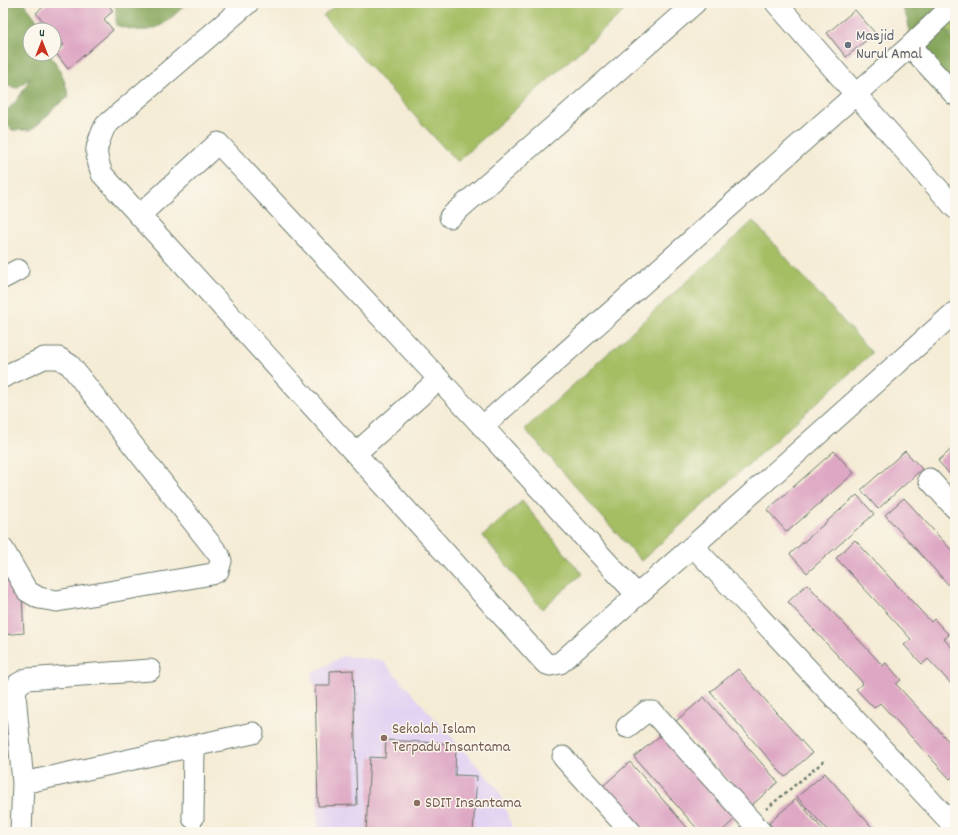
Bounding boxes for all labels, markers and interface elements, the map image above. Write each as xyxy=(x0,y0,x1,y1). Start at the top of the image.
north arrow xyxy=(22,22,62,62)
place label: Masjid Nurul Amal xyxy=(856,25,922,66)
text: U xyxy=(39,26,45,42)
marker: Masjid Nurul Amal xyxy=(843,40,853,50)
place label: Sekolah Islam Terpadu Insantama xyxy=(392,718,511,759)
marker: Sekolah Islam Terpadu Insantama xyxy=(379,733,389,743)
place label: SDIT Insantama xyxy=(425,792,522,815)
marker: SDIT Insantama xyxy=(412,798,422,808)

